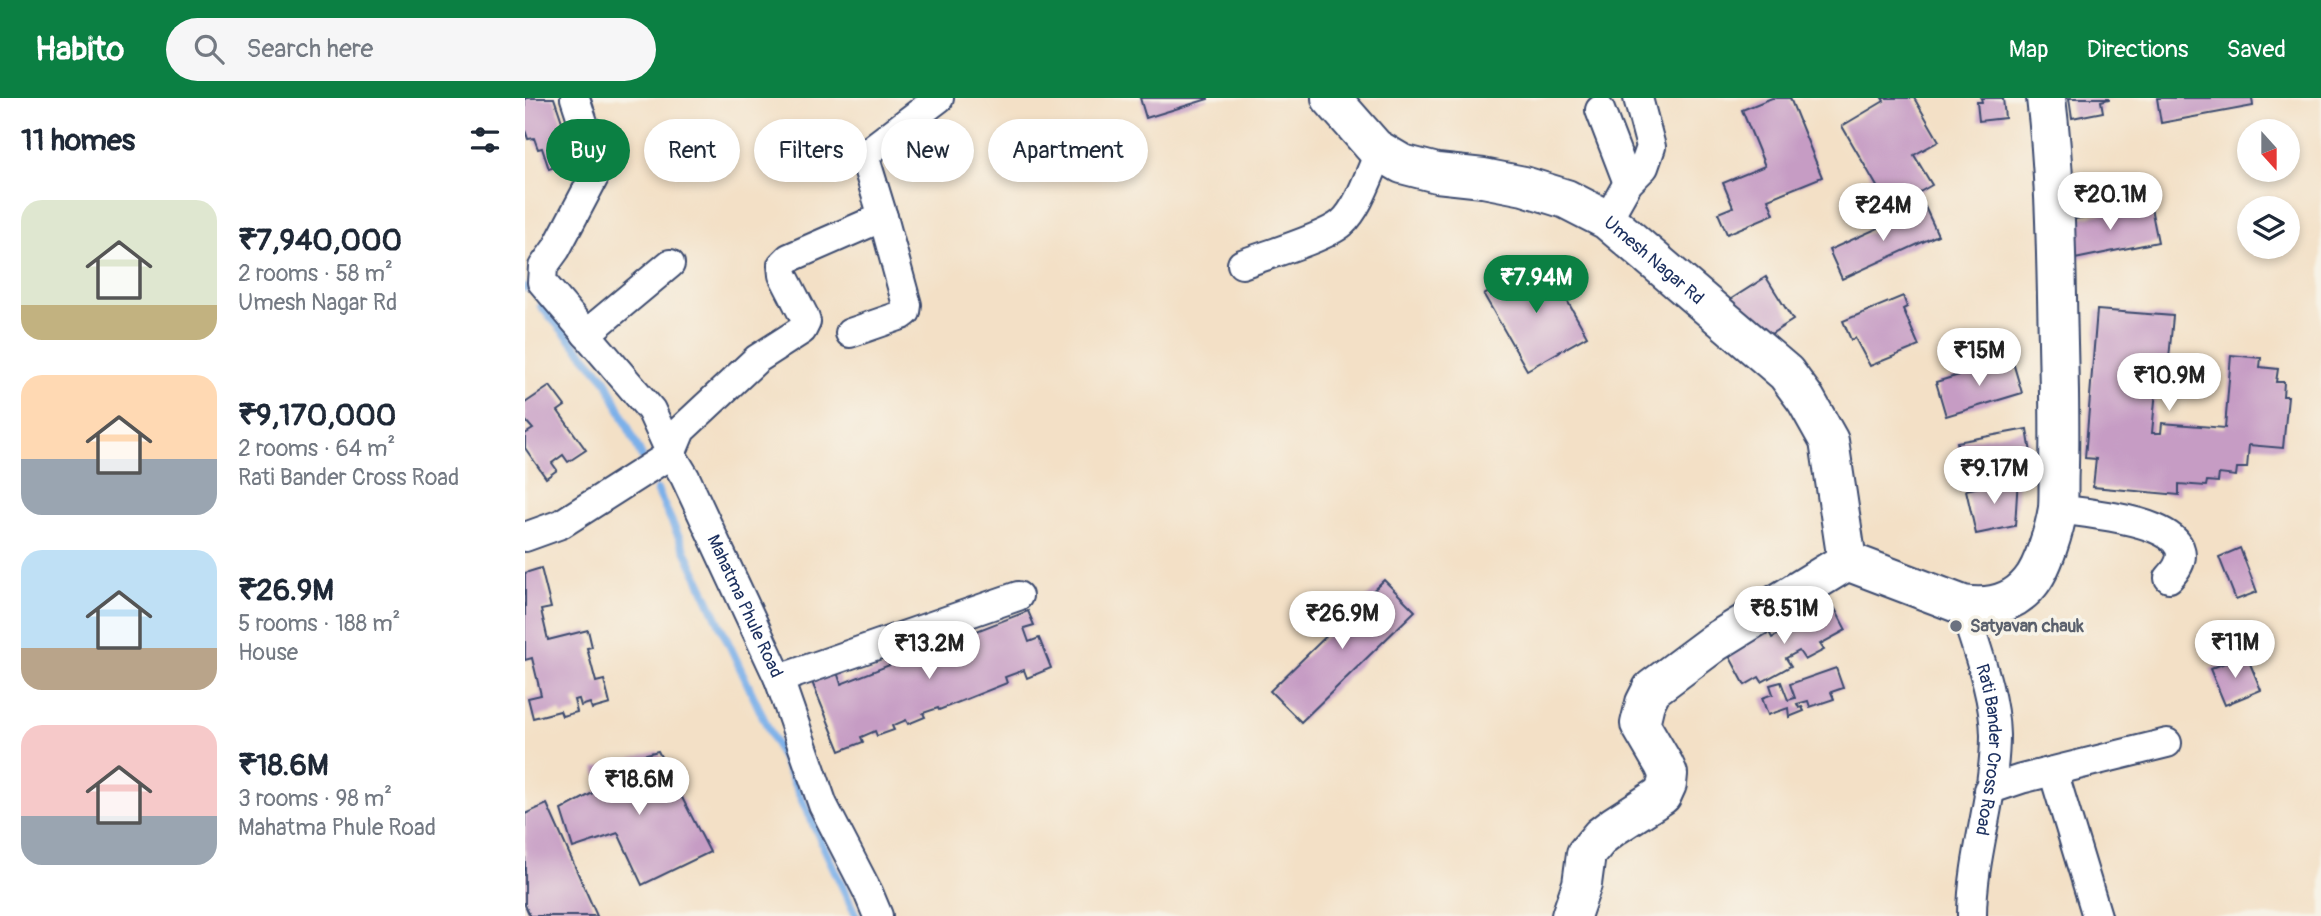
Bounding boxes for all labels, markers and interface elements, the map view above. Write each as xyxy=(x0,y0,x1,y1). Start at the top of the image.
search box xyxy=(166,18,656,81)
text: Habito xyxy=(35,29,124,70)
icon: search xyxy=(190,30,228,68)
text: Search here xyxy=(246,33,373,65)
text: Map xyxy=(2009,35,2049,64)
text: Directions xyxy=(2087,35,2188,64)
text: Saved xyxy=(2226,35,2286,64)
chip: Buy xyxy=(546,119,630,182)
chip: Rent xyxy=(644,119,740,182)
chip: Filters xyxy=(754,119,867,182)
chip: New xyxy=(881,119,974,182)
chip: Apartment xyxy=(988,119,1148,182)
north arrow xyxy=(2237,119,2299,182)
map controls xyxy=(2237,119,2300,259)
icon: filters xyxy=(466,121,504,159)
text: 11 homes xyxy=(21,122,135,159)
pin: ₹20.1M xyxy=(2053,172,2167,232)
text: ₹20.1M xyxy=(2074,180,2146,209)
pin: ₹24M xyxy=(1842,184,1924,243)
text: ₹24M xyxy=(1855,191,1911,220)
button: layers xyxy=(2237,196,2300,259)
street label: Umesh Nagar Rd xyxy=(1599,211,1709,310)
text: ₹7,940,000 xyxy=(238,222,402,259)
icon: home xyxy=(77,228,161,312)
pin: ₹7.94M xyxy=(1479,256,1593,315)
text: 2 rooms · 58 m² xyxy=(238,259,393,288)
text: ₹7.94M xyxy=(1500,263,1572,292)
text: Umesh Nagar Rd xyxy=(238,288,397,317)
pin: ₹15M xyxy=(1938,328,2020,388)
text: ₹15M xyxy=(1953,336,2005,365)
pin: ₹10.9M xyxy=(2112,354,2226,413)
text: ₹10.9M xyxy=(2133,361,2205,390)
text: ₹9,170,000 xyxy=(238,397,396,434)
icon: home xyxy=(77,403,161,487)
text: 2 rooms · 64 m² xyxy=(238,434,395,463)
pin: ₹9.17M xyxy=(1937,446,2051,506)
text: ₹9.17M xyxy=(1960,454,2028,483)
text: Rati Bander Cross Road xyxy=(238,463,459,492)
street label: Mahatma Phule Road xyxy=(702,531,788,681)
text: ₹26.9M xyxy=(238,572,334,609)
icon: home xyxy=(77,578,161,662)
pin: ₹8.51M xyxy=(1727,587,1841,646)
pin: ₹26.9M xyxy=(1285,592,1399,651)
text: ₹8.51M xyxy=(1750,594,1818,623)
text: ₹26.9M xyxy=(1305,599,1379,628)
text: 5 rooms · 188 m² xyxy=(238,609,400,638)
place label: Satyavan chauk xyxy=(1970,615,2084,638)
marker: Satyavan chauk xyxy=(1948,618,1964,634)
pin: ₹11M xyxy=(2194,620,2276,680)
pin: ₹13.2M xyxy=(872,622,986,681)
text: ₹11M xyxy=(2211,628,2259,657)
text: ₹13.2M xyxy=(894,629,964,658)
text: House xyxy=(238,638,298,667)
street label: Rati Bander Cross Road xyxy=(1970,661,2006,837)
text: ₹18.6M xyxy=(238,747,328,784)
icon: home xyxy=(77,753,161,837)
pin: ₹18.6M xyxy=(582,758,696,817)
text: ₹18.6M xyxy=(604,765,674,794)
text: 3 rooms · 98 m² xyxy=(238,784,392,813)
text: Mahatma Phule Road xyxy=(238,813,436,842)

